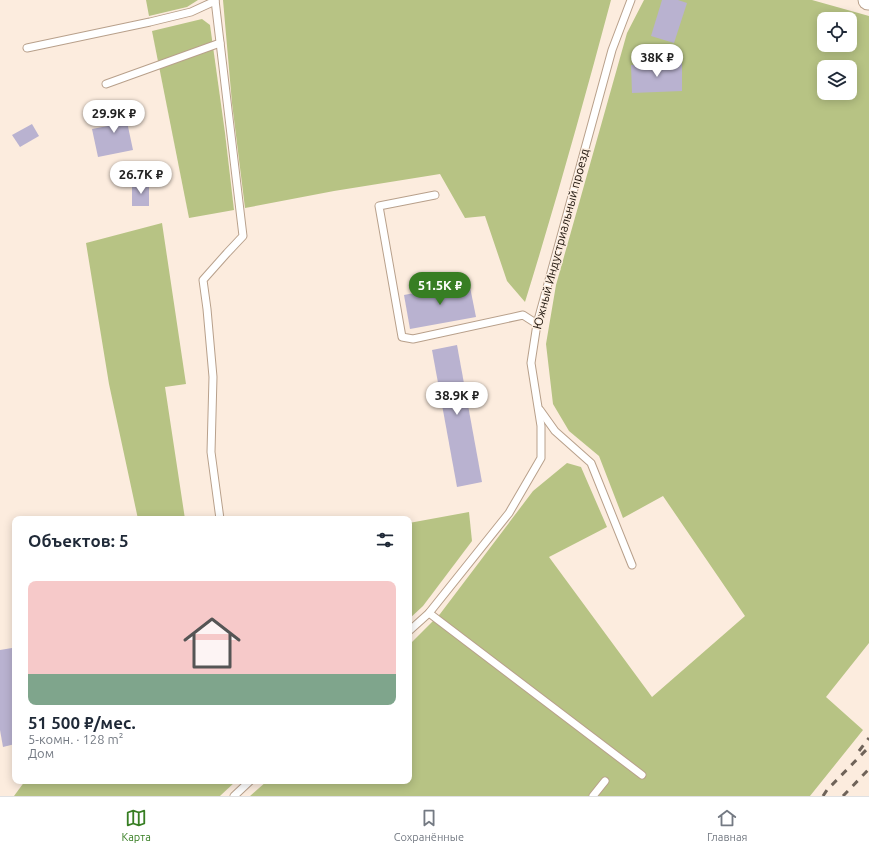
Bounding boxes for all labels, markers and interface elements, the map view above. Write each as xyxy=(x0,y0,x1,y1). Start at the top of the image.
map controls xyxy=(817,12,857,100)
button: locate xyxy=(817,12,857,52)
pin: 38K ₽ xyxy=(629,44,685,78)
text: 38K ₽ xyxy=(640,50,674,64)
button: layers xyxy=(817,60,857,100)
pin: 29.9K ₽ xyxy=(77,100,151,134)
text: 29.9K ₽ xyxy=(92,106,136,120)
street label: Южный Индустриальный проезд xyxy=(530,147,591,331)
pin: 26.7K ₽ xyxy=(104,161,178,195)
text: 26.7K ₽ xyxy=(119,167,163,181)
pin: 51.5K ₽ xyxy=(403,272,477,306)
text: 51.5K ₽ xyxy=(418,278,462,292)
pin: 38.9K ₽ xyxy=(420,382,494,416)
text: 38.9K ₽ xyxy=(435,388,479,402)
icon: filters xyxy=(374,529,396,551)
text: Объектов: 5 xyxy=(28,531,128,550)
icon: home xyxy=(176,607,248,679)
text: 51 500 ₽/мес. xyxy=(28,713,136,732)
text: 5-комн. · 128 m² xyxy=(28,732,123,746)
text: Дом xyxy=(28,746,54,760)
tab: Карта xyxy=(121,807,151,843)
tab: Сохранённые xyxy=(394,807,464,843)
tab: Главная xyxy=(707,807,748,843)

